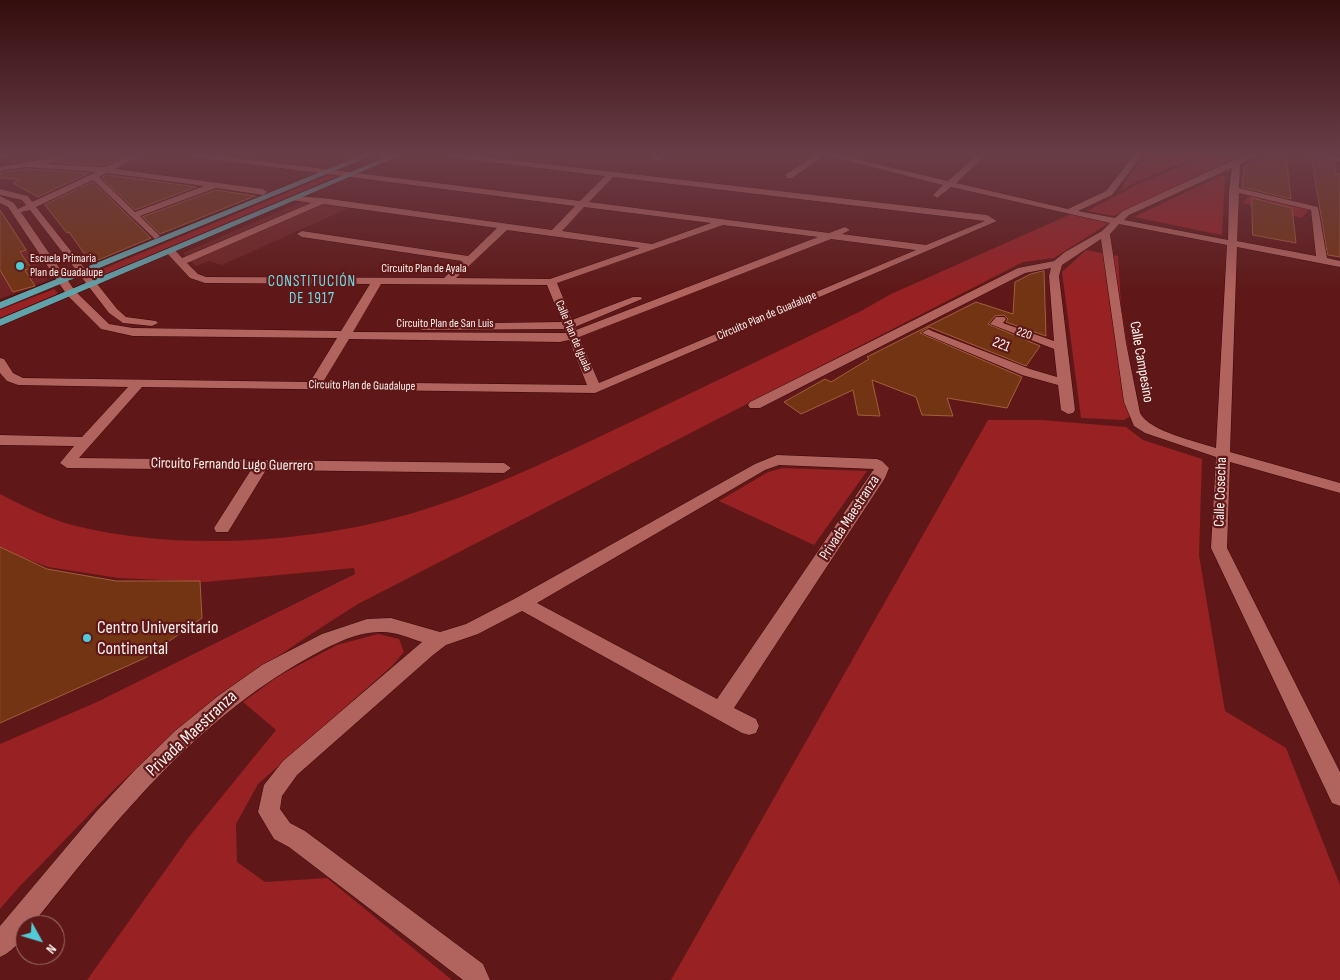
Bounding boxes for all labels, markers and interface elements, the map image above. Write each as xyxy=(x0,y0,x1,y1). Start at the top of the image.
place label: Escuela Primaria Plan de Guadalupe xyxy=(30,252,103,280)
marker: Escuela Primaria Plan de Guadalupe xyxy=(14,260,26,272)
street label: Circuito Plan de Ayala xyxy=(381,262,467,276)
district label: CONSTITUCIÓN DE 1917 xyxy=(266,273,358,308)
street label: Circuito Plan de Guadalupe xyxy=(715,289,819,343)
street label: Calle Plan de Iguala xyxy=(552,298,594,374)
street label: Circuito Plan de San Luis xyxy=(396,317,494,331)
street label: Calle Campesino xyxy=(1125,320,1157,404)
street label: 220 xyxy=(1014,325,1034,343)
street label: 221 xyxy=(989,333,1013,357)
street label: Circuito Plan de Guadalupe xyxy=(308,378,416,394)
street label: Circuito Fernando Lugo Guerrero xyxy=(151,455,313,475)
street label: Calle Cosecha xyxy=(1211,457,1231,527)
street label: Privada Maestranza xyxy=(816,472,884,564)
place label: Centro Universitario Continental xyxy=(97,617,218,660)
marker: Centro Universitario Continental xyxy=(81,632,93,644)
street label: Privada Maestranza xyxy=(142,686,242,782)
north arrow xyxy=(15,915,65,965)
text: N xyxy=(42,941,60,957)

